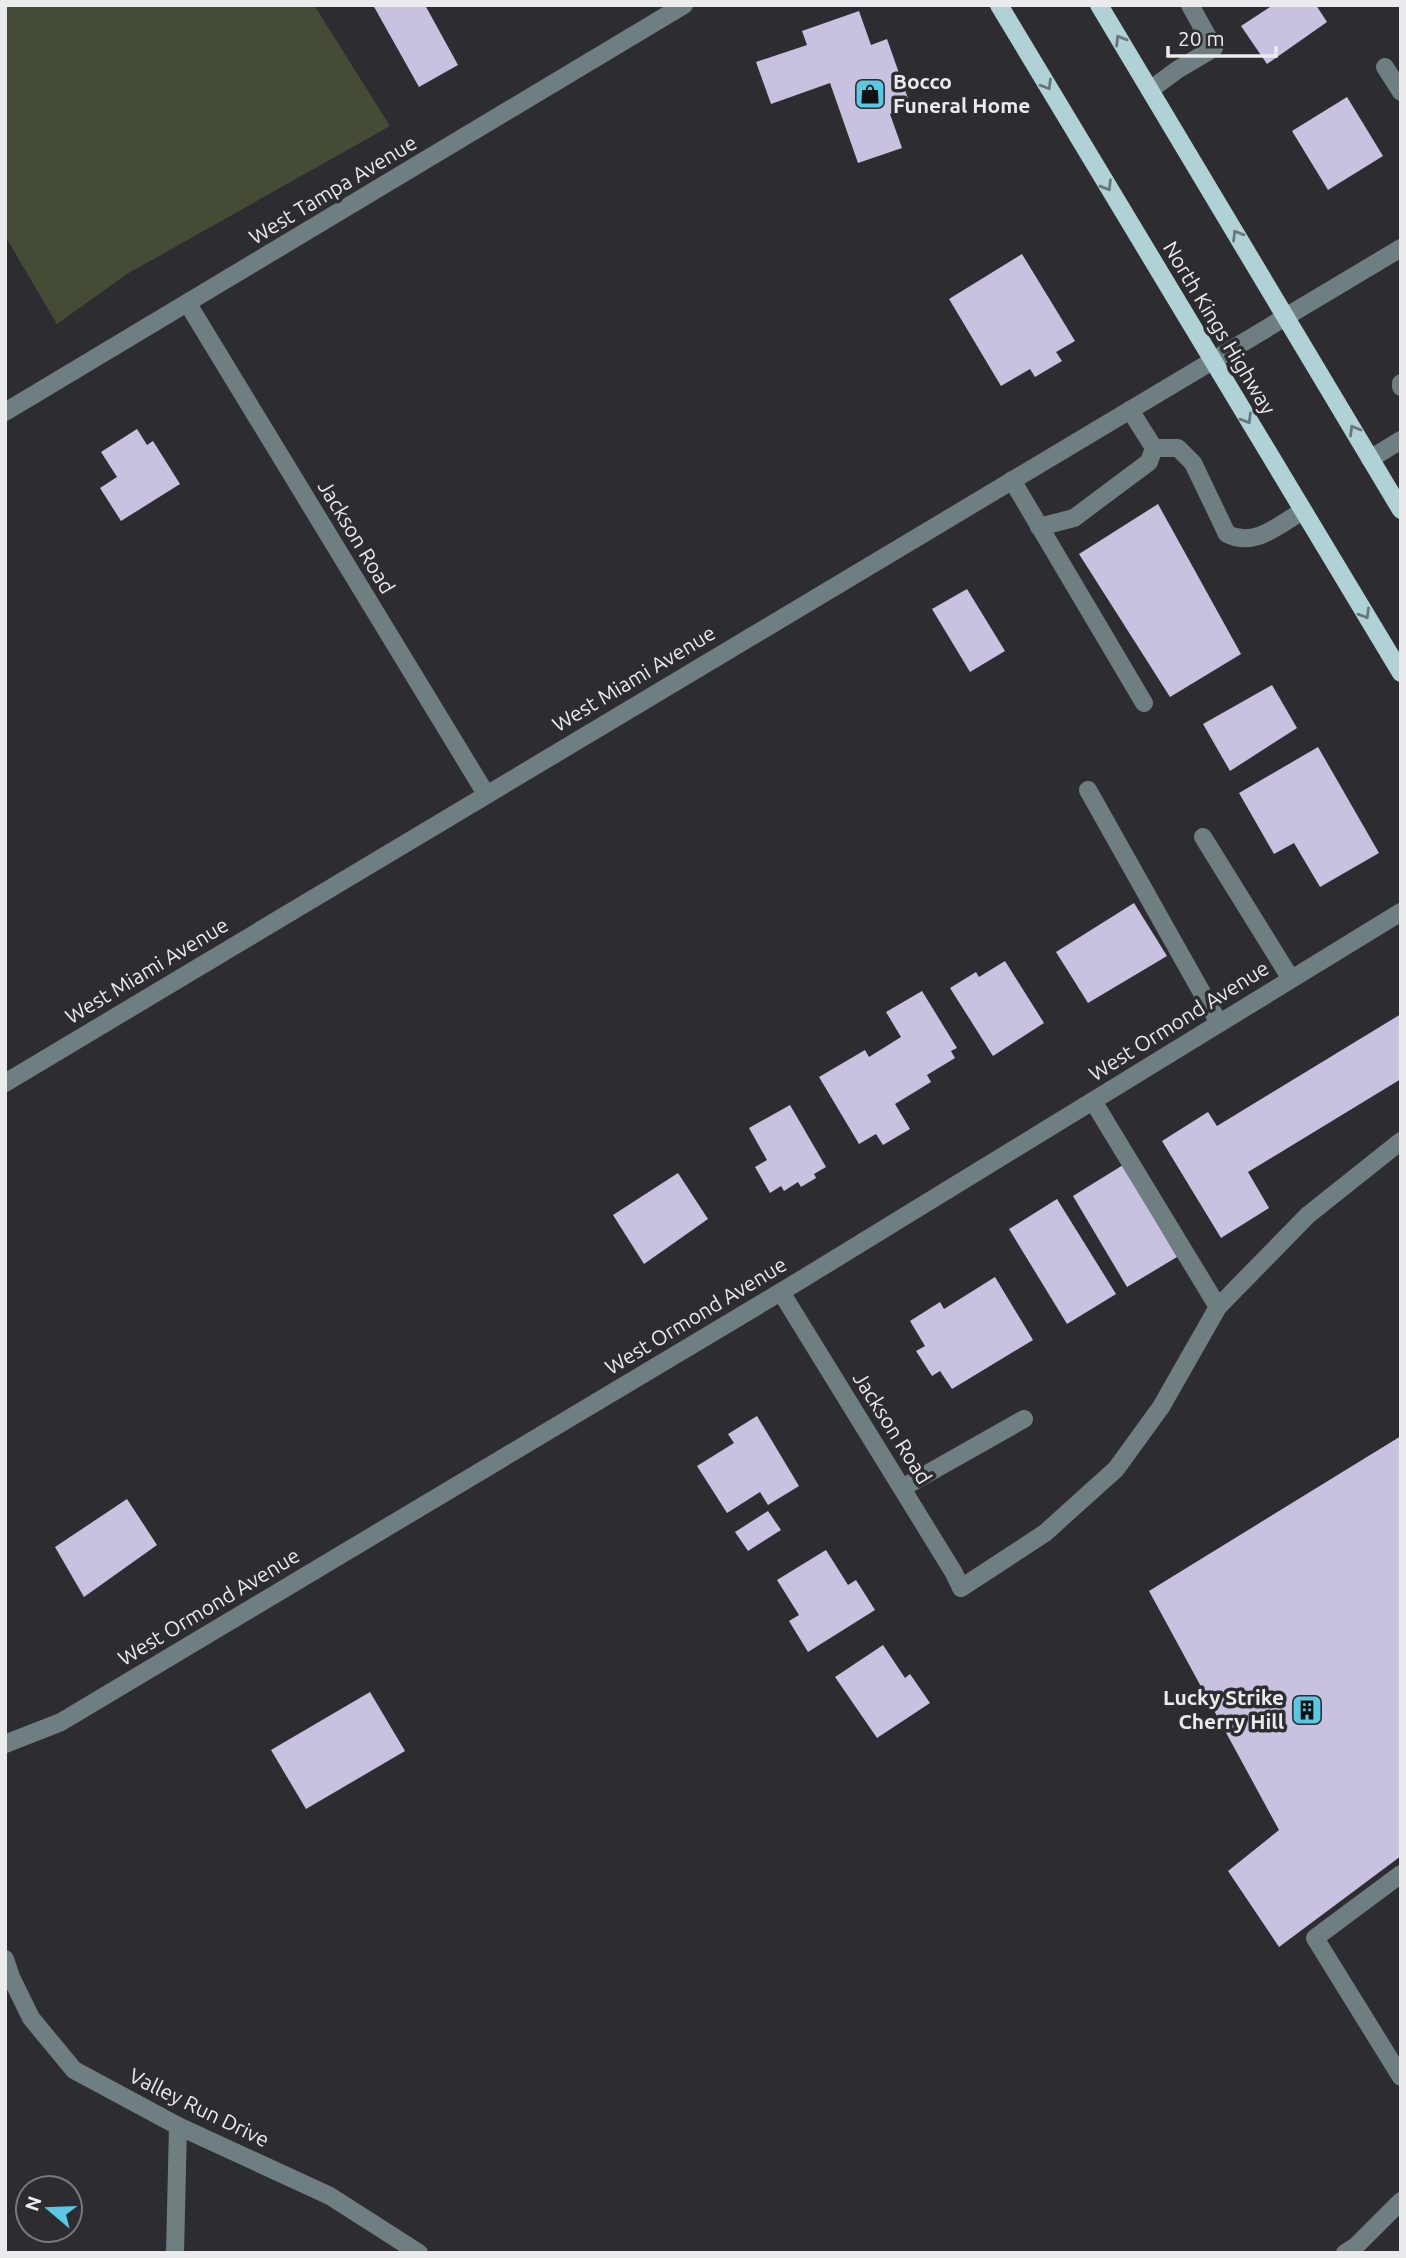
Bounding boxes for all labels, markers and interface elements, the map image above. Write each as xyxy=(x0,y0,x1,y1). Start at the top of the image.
scale bar xyxy=(1168,14,1276,58)
text: 20 m xyxy=(1178,26,1225,50)
one-way arrow xyxy=(1115,34,1128,47)
place label: Bocco Funeral Home xyxy=(893,69,1030,117)
shop icon: Bocco Funeral Home xyxy=(853,77,887,111)
one-way arrow xyxy=(1039,77,1052,90)
street label: West Tampa Avenue xyxy=(244,130,421,249)
one-way arrow xyxy=(1099,178,1112,191)
one-way arrow xyxy=(1233,229,1246,242)
street label: North Kings Highway xyxy=(1159,237,1281,418)
one-way arrow xyxy=(1239,412,1252,425)
one-way arrow xyxy=(1349,425,1362,438)
street label: Jackson Road xyxy=(314,475,400,598)
one-way arrow xyxy=(1357,606,1370,619)
street label: West Miami Avenue xyxy=(548,620,719,736)
street label: West Miami Avenue xyxy=(61,912,232,1028)
street label: West Ormond Avenue xyxy=(1084,955,1273,1085)
street label: West Ormond Avenue xyxy=(600,1251,791,1379)
street label: Jackson Road xyxy=(849,1367,937,1488)
street label: West Ormond Avenue xyxy=(113,1542,304,1670)
place label: Lucky Strike Cherry Hill xyxy=(1163,1685,1284,1733)
building icon: Lucky Strike Cherry Hill xyxy=(1290,1693,1324,1727)
street label: Valley Run Drive xyxy=(125,2063,273,2151)
north arrow xyxy=(14,2174,84,2244)
text: N xyxy=(20,2193,46,2214)

